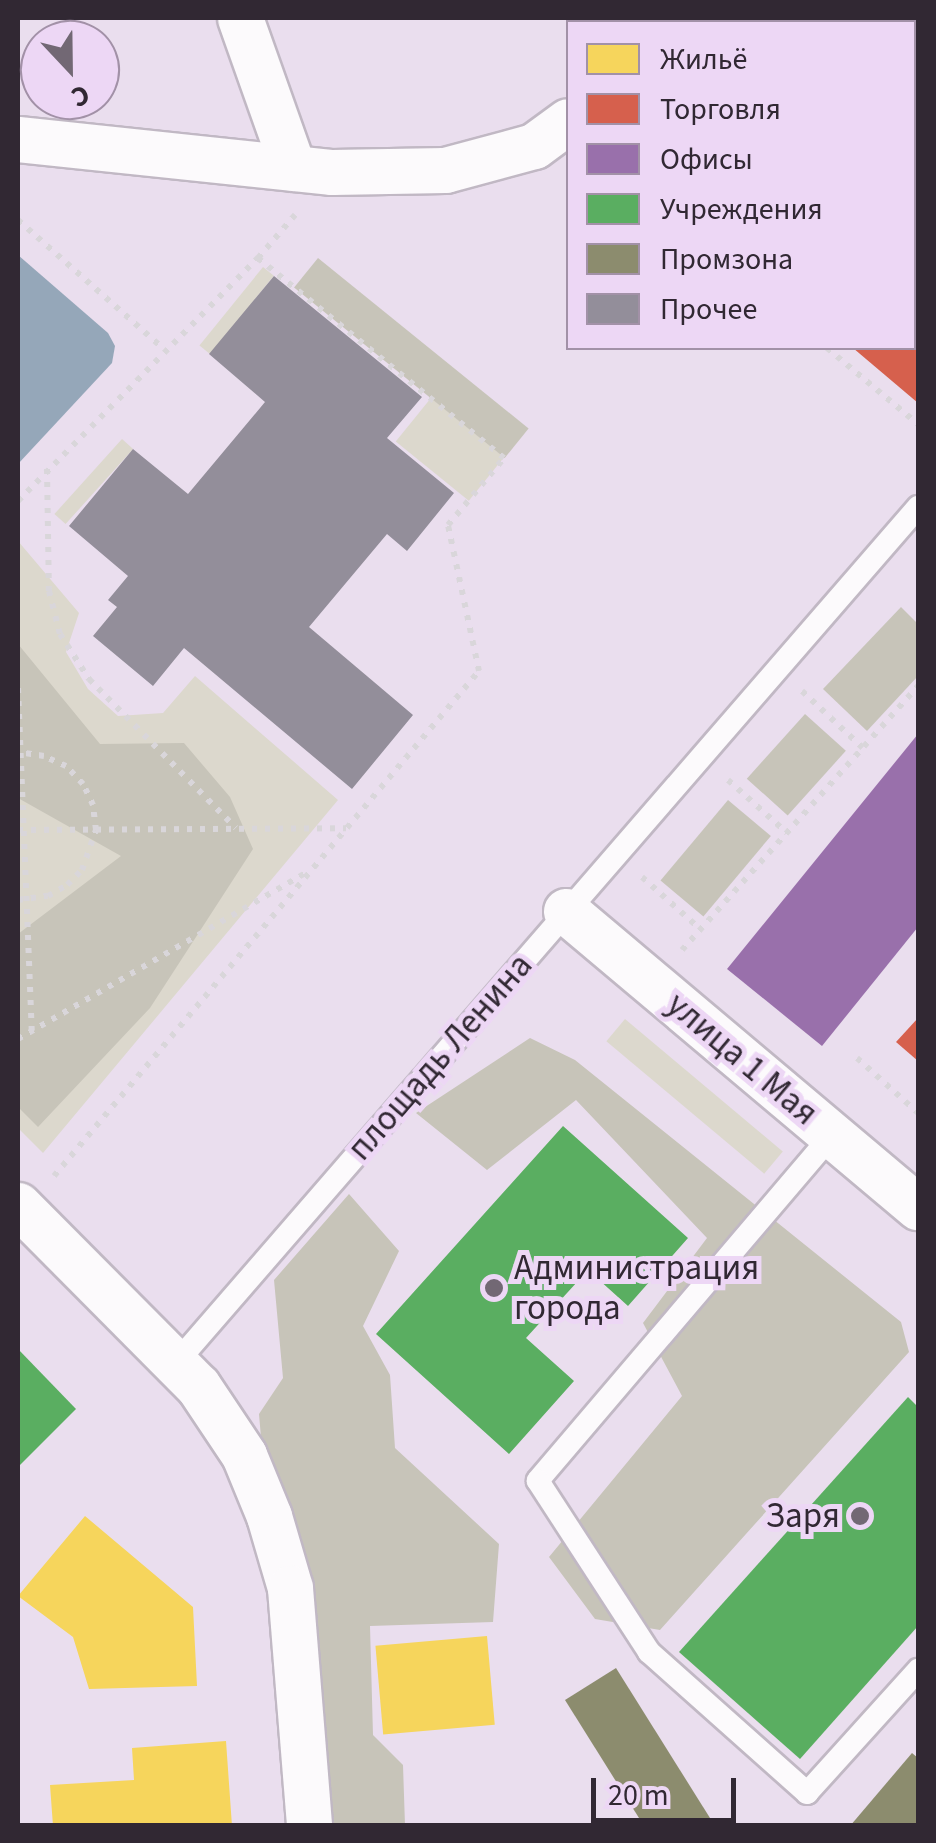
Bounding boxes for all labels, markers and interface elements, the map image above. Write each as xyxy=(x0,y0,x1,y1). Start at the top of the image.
north arrow xyxy=(20,20,120,120)
legend xyxy=(566,20,916,350)
text: Жильё xyxy=(660,38,747,81)
text: С xyxy=(65,74,96,118)
text: Торговля xyxy=(660,88,781,131)
text: Офисы xyxy=(660,138,753,181)
text: Учреждения xyxy=(660,188,823,231)
text: Промзона xyxy=(660,238,793,281)
text: Прочее xyxy=(660,288,757,331)
street label: площадь Ленина xyxy=(339,945,541,1169)
street label: улица 1 Мая xyxy=(658,984,826,1134)
place label: Администрация города xyxy=(514,1247,759,1329)
marker: Администрация города xyxy=(483,1277,505,1299)
place label: Заря xyxy=(766,1495,840,1537)
marker: Заря xyxy=(849,1505,871,1527)
scale bar xyxy=(596,1758,741,1820)
text: 20 m xyxy=(608,1774,669,1817)

